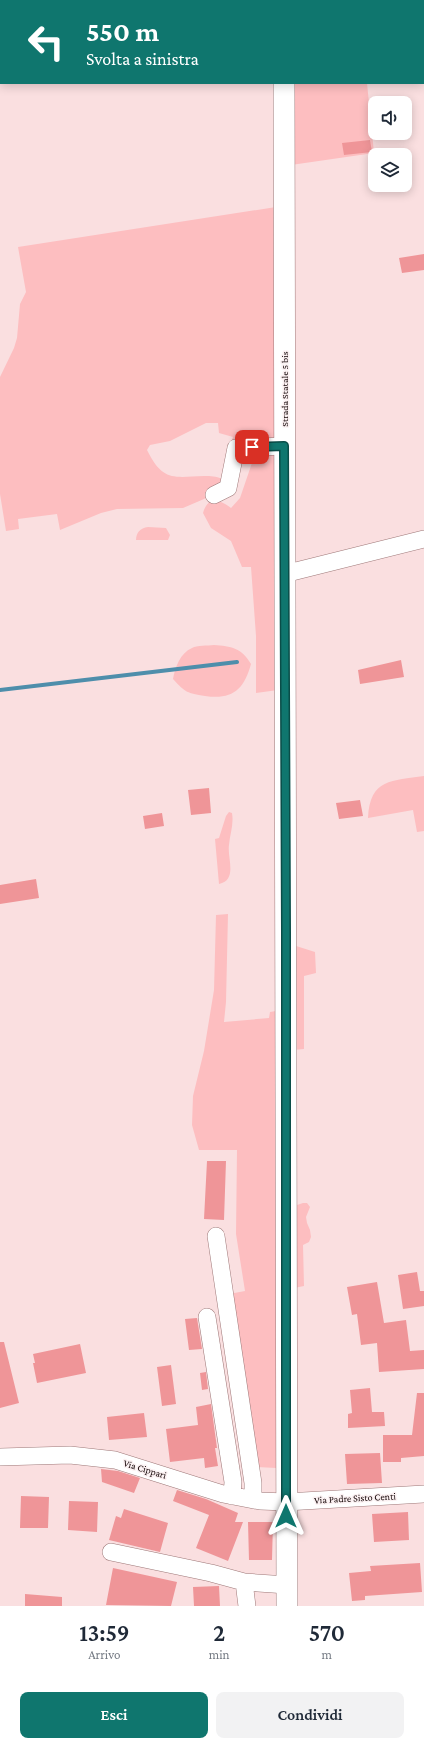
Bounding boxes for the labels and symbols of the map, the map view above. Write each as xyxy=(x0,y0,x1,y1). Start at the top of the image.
street label: Strada Statale 5 bis xyxy=(279,351,290,427)
pin xyxy=(235,430,269,464)
street label: Via Cippari xyxy=(122,1457,168,1481)
street label: Via Padre Sisto Centi xyxy=(314,1490,397,1506)
position arrow xyxy=(265,1495,307,1537)

